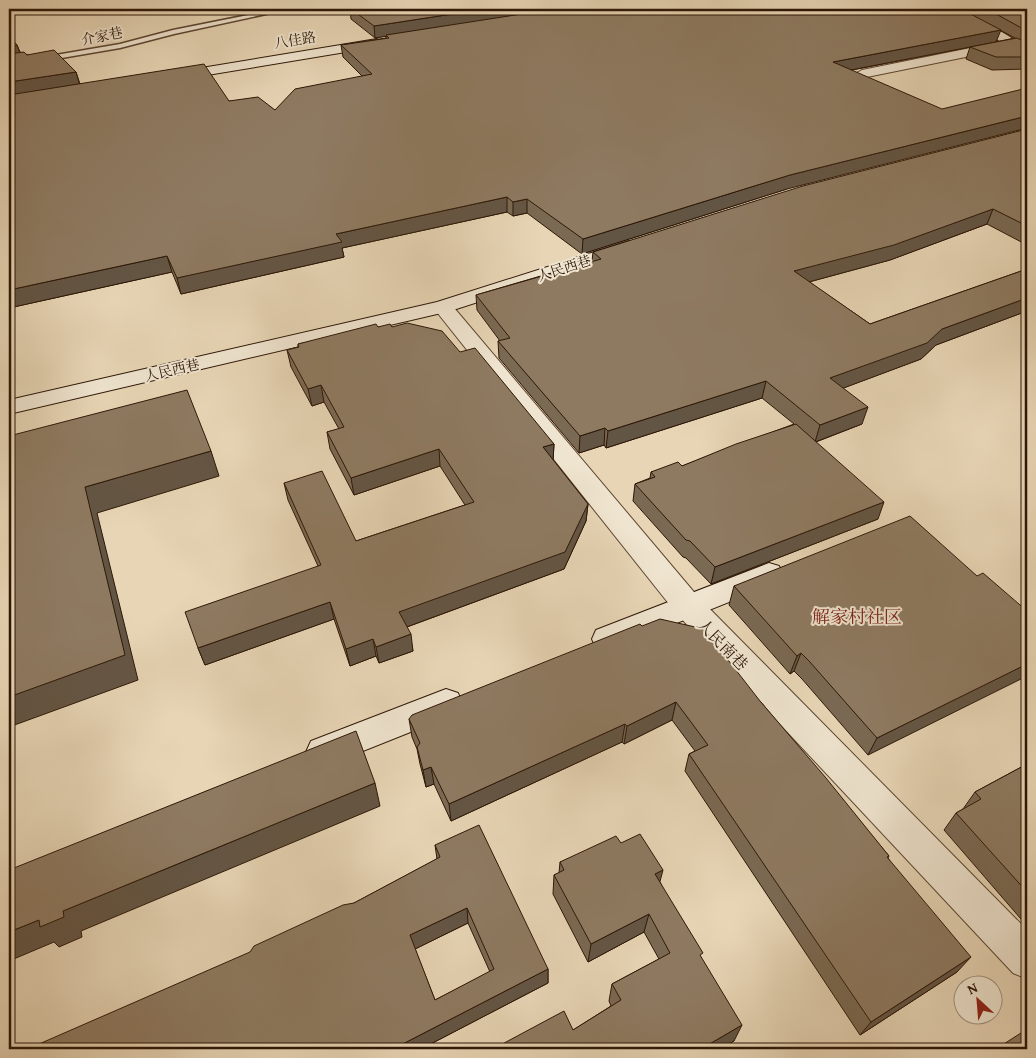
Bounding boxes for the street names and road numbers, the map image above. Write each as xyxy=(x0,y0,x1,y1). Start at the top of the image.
street label: 介家巷 xyxy=(79,22,125,50)
street label: 八佳路 xyxy=(273,27,317,53)
street label: 人民西巷 xyxy=(534,250,594,286)
street label: 人民西巷 xyxy=(142,354,202,386)
street label: 人民南巷 xyxy=(692,613,754,675)

